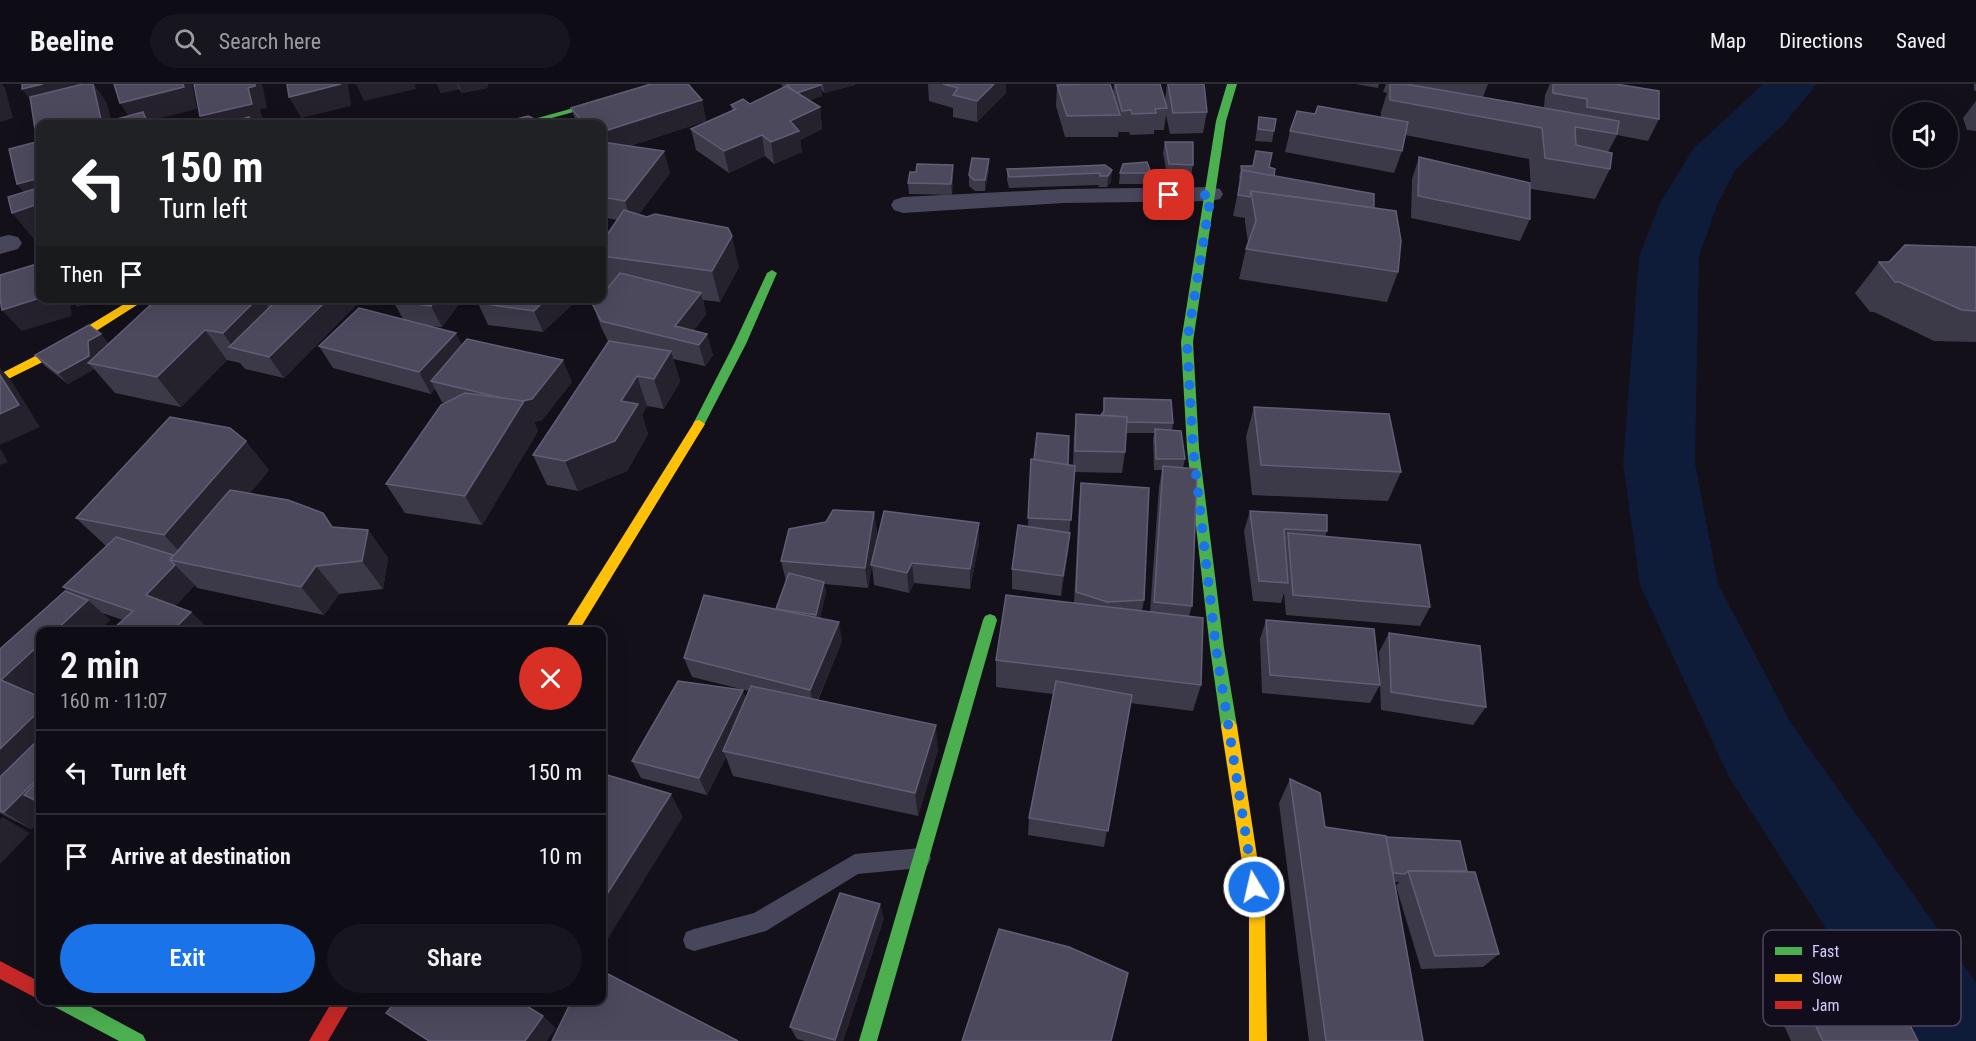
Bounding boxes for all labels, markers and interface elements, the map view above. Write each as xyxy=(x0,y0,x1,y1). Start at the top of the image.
search box xyxy=(150,14,570,68)
text: Beeline xyxy=(30,25,114,58)
icon: search xyxy=(171,25,204,58)
text: Search here xyxy=(219,29,321,54)
text: Map xyxy=(1710,29,1746,53)
text: Directions xyxy=(1779,29,1863,53)
text: Saved xyxy=(1896,29,1946,53)
map controls xyxy=(1892,102,1958,168)
button: sound xyxy=(1892,102,1958,168)
text: 150 m xyxy=(159,143,264,192)
icon: left xyxy=(60,144,138,222)
pin xyxy=(1143,169,1194,220)
icon: arrive xyxy=(1152,178,1185,211)
text: Turn left xyxy=(159,193,248,225)
icon: arrive xyxy=(115,258,148,291)
text: Then xyxy=(60,262,103,287)
text: 2 min xyxy=(60,645,140,687)
button: close xyxy=(519,647,582,710)
text: 160 m · 11:07 xyxy=(60,689,167,713)
icon: left xyxy=(60,756,93,789)
text: Turn left xyxy=(111,760,186,785)
text: 150 m xyxy=(528,760,582,785)
icon: arrive xyxy=(60,840,93,873)
text: Arrive at destination xyxy=(111,844,291,869)
text: 10 m xyxy=(539,844,582,869)
position arrow xyxy=(1222,855,1286,919)
button: Exit xyxy=(60,924,315,993)
button: Share xyxy=(327,924,582,993)
legend xyxy=(1763,930,1961,1026)
text: Fast xyxy=(1812,942,1839,961)
text: Slow xyxy=(1812,969,1842,988)
text: Jam xyxy=(1812,996,1839,1015)

